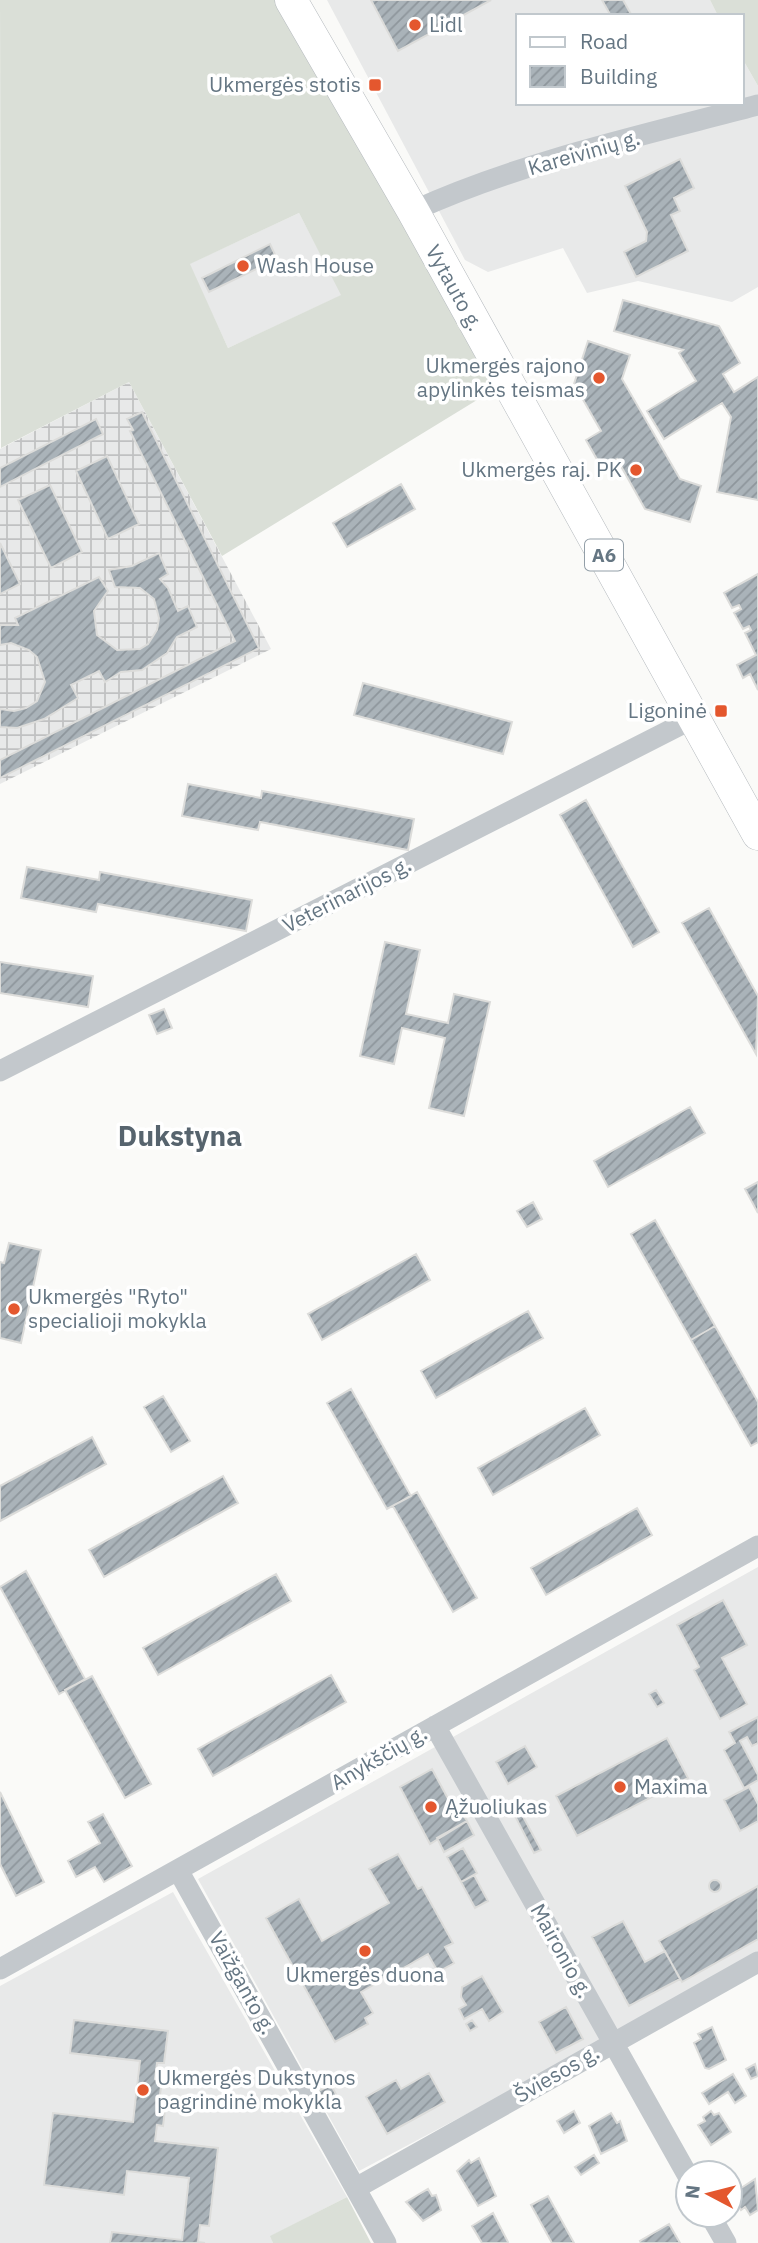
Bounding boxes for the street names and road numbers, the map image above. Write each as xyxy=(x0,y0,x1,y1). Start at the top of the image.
street label: Kareivinių g. xyxy=(524,123,643,181)
street label: Vytauto g. xyxy=(420,239,490,336)
road number: A6 xyxy=(585,540,623,570)
street label: Veterinarijos g. xyxy=(277,850,416,939)
street label: Anykščių g. xyxy=(325,1718,432,1796)
street label: Maironio g. xyxy=(524,1898,599,2003)
street label: Vaižganto g. xyxy=(203,1926,283,2039)
street label: Šviesos g. xyxy=(509,2038,604,2109)

